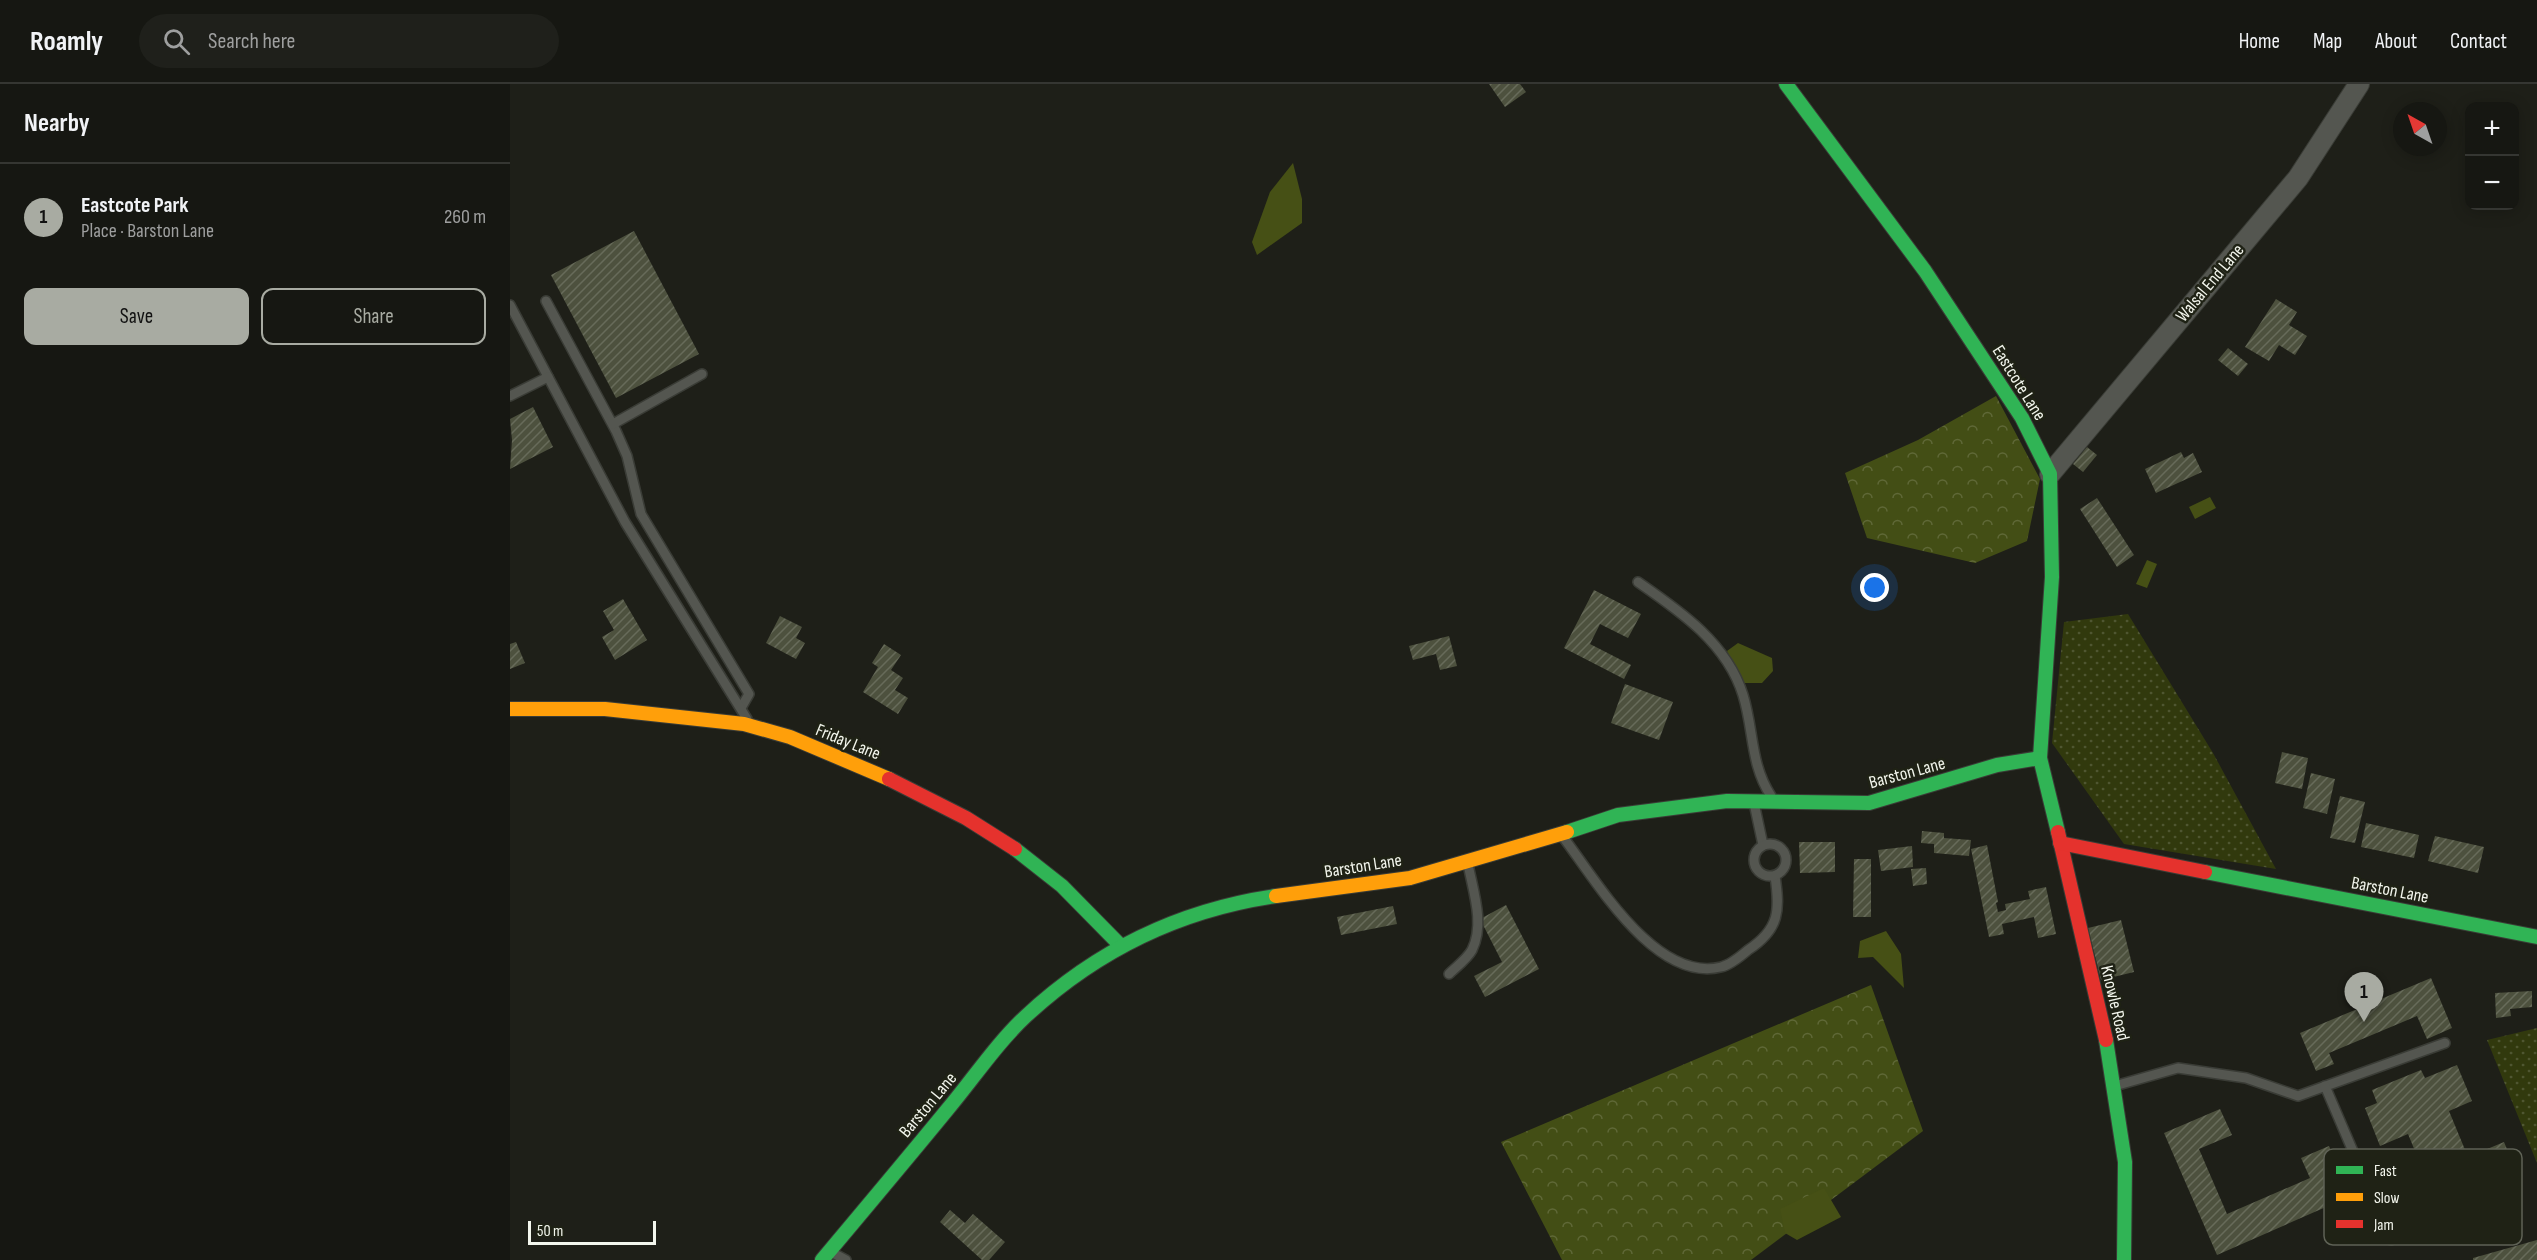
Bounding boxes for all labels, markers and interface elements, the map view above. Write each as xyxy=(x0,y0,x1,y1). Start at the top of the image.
search box xyxy=(139,14,559,68)
text: Roamly xyxy=(30,25,103,58)
icon: search xyxy=(160,25,193,58)
text: Search here xyxy=(208,28,295,55)
text: Home xyxy=(2239,29,2280,54)
text: Map xyxy=(2313,29,2342,54)
text: About xyxy=(2375,29,2417,54)
text: Contact xyxy=(2450,29,2507,54)
north arrow xyxy=(2393,102,2447,156)
map controls xyxy=(2465,102,2519,210)
button: + xyxy=(2465,102,2519,156)
text: Nearby xyxy=(24,108,90,139)
button: − xyxy=(2465,156,2519,210)
text: Eastcote Park xyxy=(81,192,189,219)
text: 1 xyxy=(40,205,47,229)
text: 260 m xyxy=(444,205,486,229)
text: Place · Barston Lane xyxy=(81,219,214,243)
street label: Walsal End Lane xyxy=(2171,240,2249,326)
button: Save xyxy=(24,288,249,345)
button: Share xyxy=(261,288,486,345)
street label: Eastcote Lane xyxy=(1988,342,2050,424)
your location xyxy=(1860,573,1889,602)
street label: Friday Lane xyxy=(813,720,883,764)
street label: Barston Lane xyxy=(1866,753,1948,793)
street label: Barston Lane xyxy=(1323,850,1403,882)
street label: Barston Lane xyxy=(2350,872,2430,908)
street label: Knowle Road xyxy=(2096,963,2134,1043)
pin: 1 xyxy=(2344,972,2384,1022)
street label: Barston Lane xyxy=(895,1068,961,1142)
legend xyxy=(2324,1149,2522,1245)
text: Fast xyxy=(2374,1162,2397,1181)
text: Slow xyxy=(2374,1189,2399,1208)
text: Jam xyxy=(2373,1216,2394,1235)
scale bar xyxy=(528,1218,656,1246)
text: 50 m xyxy=(537,1222,563,1241)

